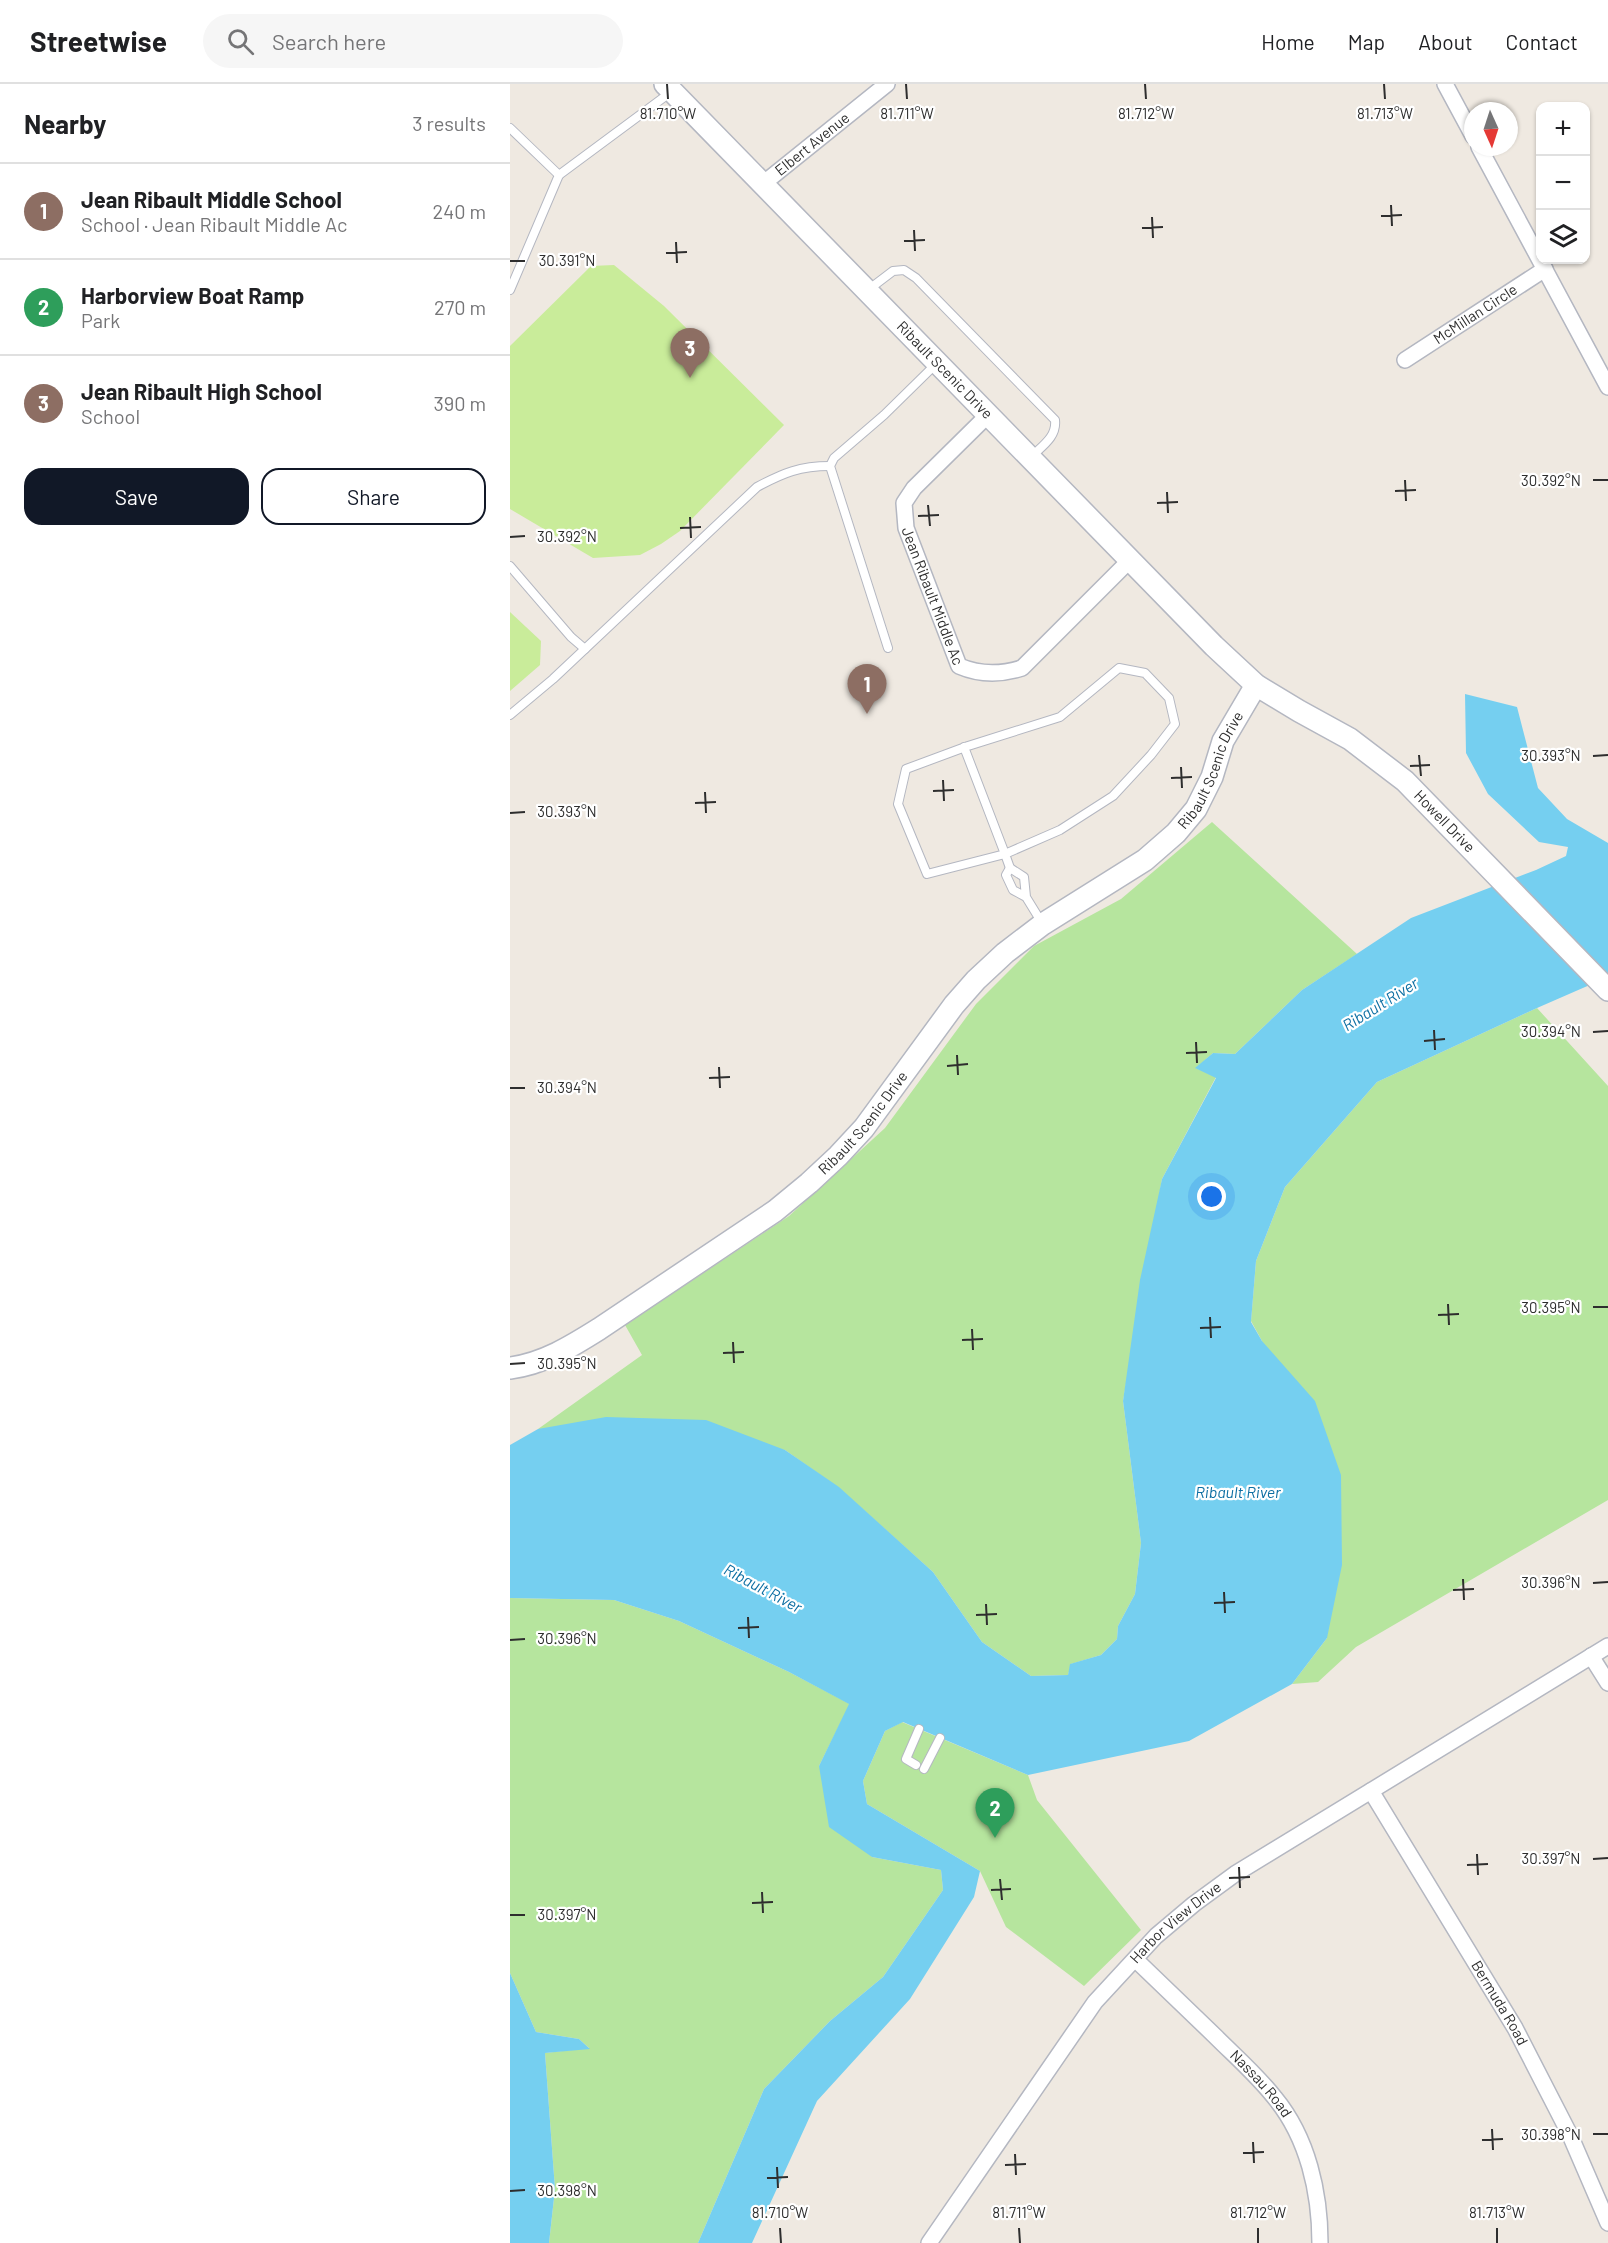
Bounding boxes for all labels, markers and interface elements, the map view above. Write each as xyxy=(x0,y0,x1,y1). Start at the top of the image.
search box xyxy=(203,14,623,68)
text: Streetwise xyxy=(30,24,167,58)
icon: search xyxy=(224,25,257,58)
text: Search here xyxy=(272,28,386,54)
text: Home xyxy=(1261,29,1315,54)
text: Map xyxy=(1348,29,1385,54)
text: About xyxy=(1418,29,1473,54)
text: Contact xyxy=(1506,29,1578,54)
north arrow xyxy=(1464,102,1518,156)
map controls xyxy=(1536,102,1590,264)
button: + xyxy=(1536,102,1590,156)
text: 81.710°W xyxy=(640,104,696,122)
text: 81.711°W xyxy=(880,104,934,122)
text: 81.712°W xyxy=(1118,104,1174,122)
text: 81.713°W xyxy=(1357,104,1413,122)
text: Nearby xyxy=(24,108,106,139)
street label: Elbert Avenue xyxy=(771,108,853,179)
text: 3 results xyxy=(412,111,486,135)
button: − xyxy=(1536,156,1590,210)
text: Jean Ribault Middle School xyxy=(81,186,342,212)
text: 1 xyxy=(40,199,47,223)
text: 240 m xyxy=(432,199,486,223)
button: layers xyxy=(1536,210,1590,264)
text: School · Jean Ribault Middle Ac xyxy=(81,212,347,236)
text: 30.391°N xyxy=(539,251,595,269)
street label: McMillan Circle xyxy=(1430,280,1520,347)
text: Harborview Boat Ramp xyxy=(81,282,304,308)
text: 2 xyxy=(38,295,49,319)
text: 270 m xyxy=(434,295,486,319)
text: Park xyxy=(81,308,120,332)
street label: Ribault Scenic Drive xyxy=(894,317,997,422)
pin: 3 xyxy=(670,328,710,378)
text: Jean Ribault High School xyxy=(81,378,322,404)
text: 3 xyxy=(38,391,49,415)
text: 390 m xyxy=(433,391,486,415)
text: School xyxy=(81,404,140,428)
button: Save xyxy=(24,468,249,525)
button: Share xyxy=(261,468,486,525)
text: 30.392°N xyxy=(1521,471,1581,489)
street label: Jean Ribault Middle Ac xyxy=(898,524,968,667)
text: 30.392°N xyxy=(537,527,597,545)
pin: 1 xyxy=(848,664,886,714)
street label: Ribault Scenic Drive xyxy=(1173,708,1247,832)
text: 30.393°N xyxy=(1521,746,1581,764)
street label: Howell Drive xyxy=(1411,786,1479,856)
text: 30.393°N xyxy=(537,802,597,820)
water label: Ribault River xyxy=(1338,972,1422,1034)
text: 30.394°N xyxy=(1521,1022,1581,1040)
street label: Ribault Scenic Drive xyxy=(814,1067,911,1178)
text: 30.394°N xyxy=(537,1078,597,1096)
your location xyxy=(1197,1182,1226,1211)
text: 30.395°N xyxy=(1521,1298,1581,1316)
text: 30.395°N xyxy=(537,1354,597,1372)
water label: Ribault River xyxy=(1195,1482,1282,1501)
water label: Ribault River xyxy=(721,1559,807,1617)
text: 30.396°N xyxy=(1521,1573,1581,1591)
text: 30.396°N xyxy=(537,1629,597,1647)
pin: 2 xyxy=(976,1788,1014,1838)
text: 30.397°N xyxy=(1522,1849,1580,1867)
street label: Harbor View Drive xyxy=(1125,1877,1224,1967)
text: 30.397°N xyxy=(538,1905,596,1923)
street label: Bermuda Road xyxy=(1468,1957,1532,2048)
street label: Nassau Road xyxy=(1227,2046,1296,2120)
text: 30.398°N xyxy=(1521,2125,1581,2143)
text: 30.398°N xyxy=(537,2181,597,2199)
text: 81.710°W xyxy=(752,2203,808,2221)
text: 81.711°W xyxy=(992,2203,1046,2221)
text: 81.712°W xyxy=(1230,2203,1286,2221)
text: 81.713°W xyxy=(1469,2203,1525,2221)

